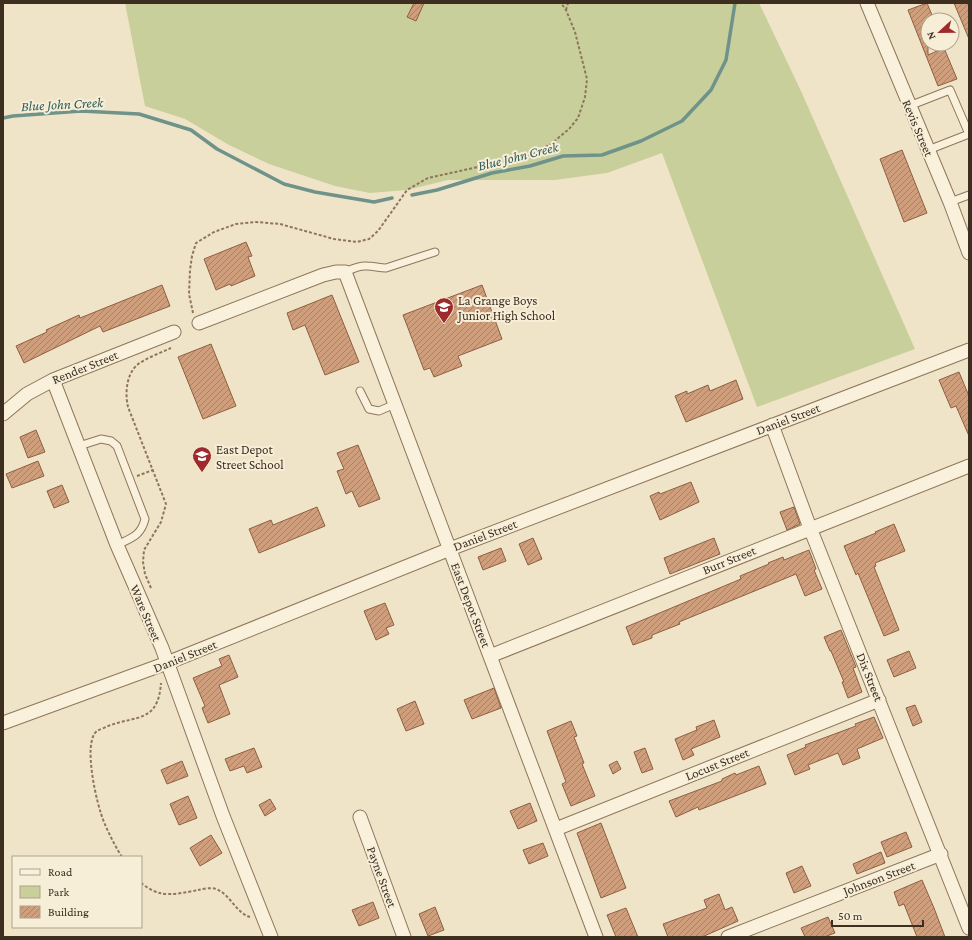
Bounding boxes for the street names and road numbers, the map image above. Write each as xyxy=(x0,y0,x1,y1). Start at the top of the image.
street label: Revis Street xyxy=(899,97,937,159)
street label: Render Street xyxy=(50,347,121,387)
street label: Daniel Street xyxy=(754,400,823,438)
street label: Daniel Street xyxy=(451,516,520,554)
street label: Burr Street xyxy=(700,542,758,577)
street label: East Depot Street xyxy=(448,560,494,650)
street label: Ware Street xyxy=(127,582,165,644)
street label: Daniel Street xyxy=(151,636,220,676)
street label: Dix Street xyxy=(853,651,887,704)
street label: Locust Street xyxy=(683,744,752,784)
street label: Payne Street xyxy=(364,844,400,910)
street label: Johnson Street xyxy=(840,857,918,899)

